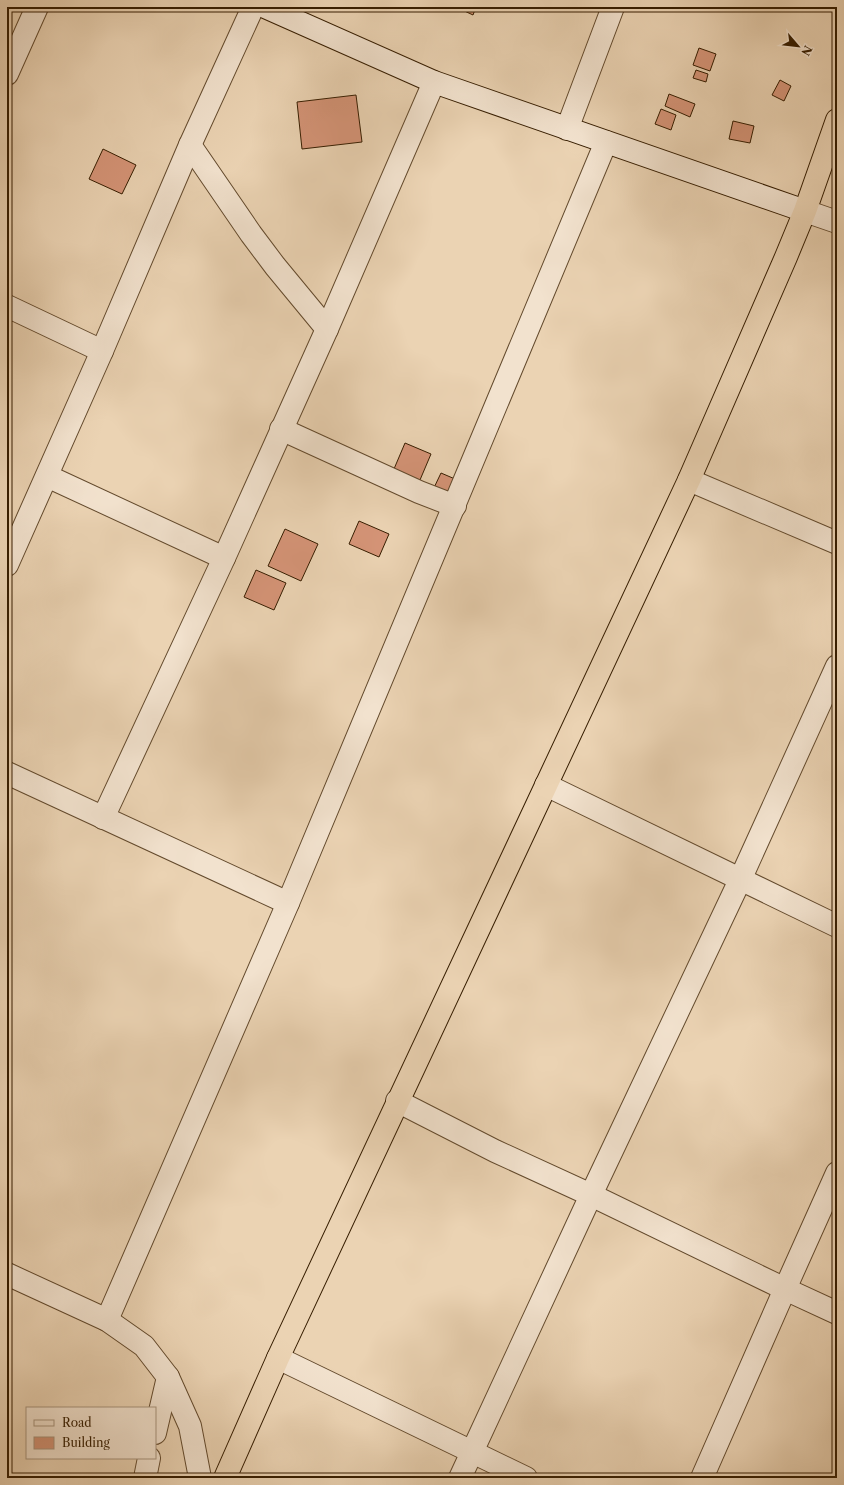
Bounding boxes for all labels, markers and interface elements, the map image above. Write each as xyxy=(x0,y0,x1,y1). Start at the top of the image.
north arrow xyxy=(778,26,818,66)
text: N xyxy=(798,43,815,59)
legend xyxy=(26,1407,156,1459)
text: Road xyxy=(62,1415,92,1430)
text: Building xyxy=(62,1435,110,1450)

